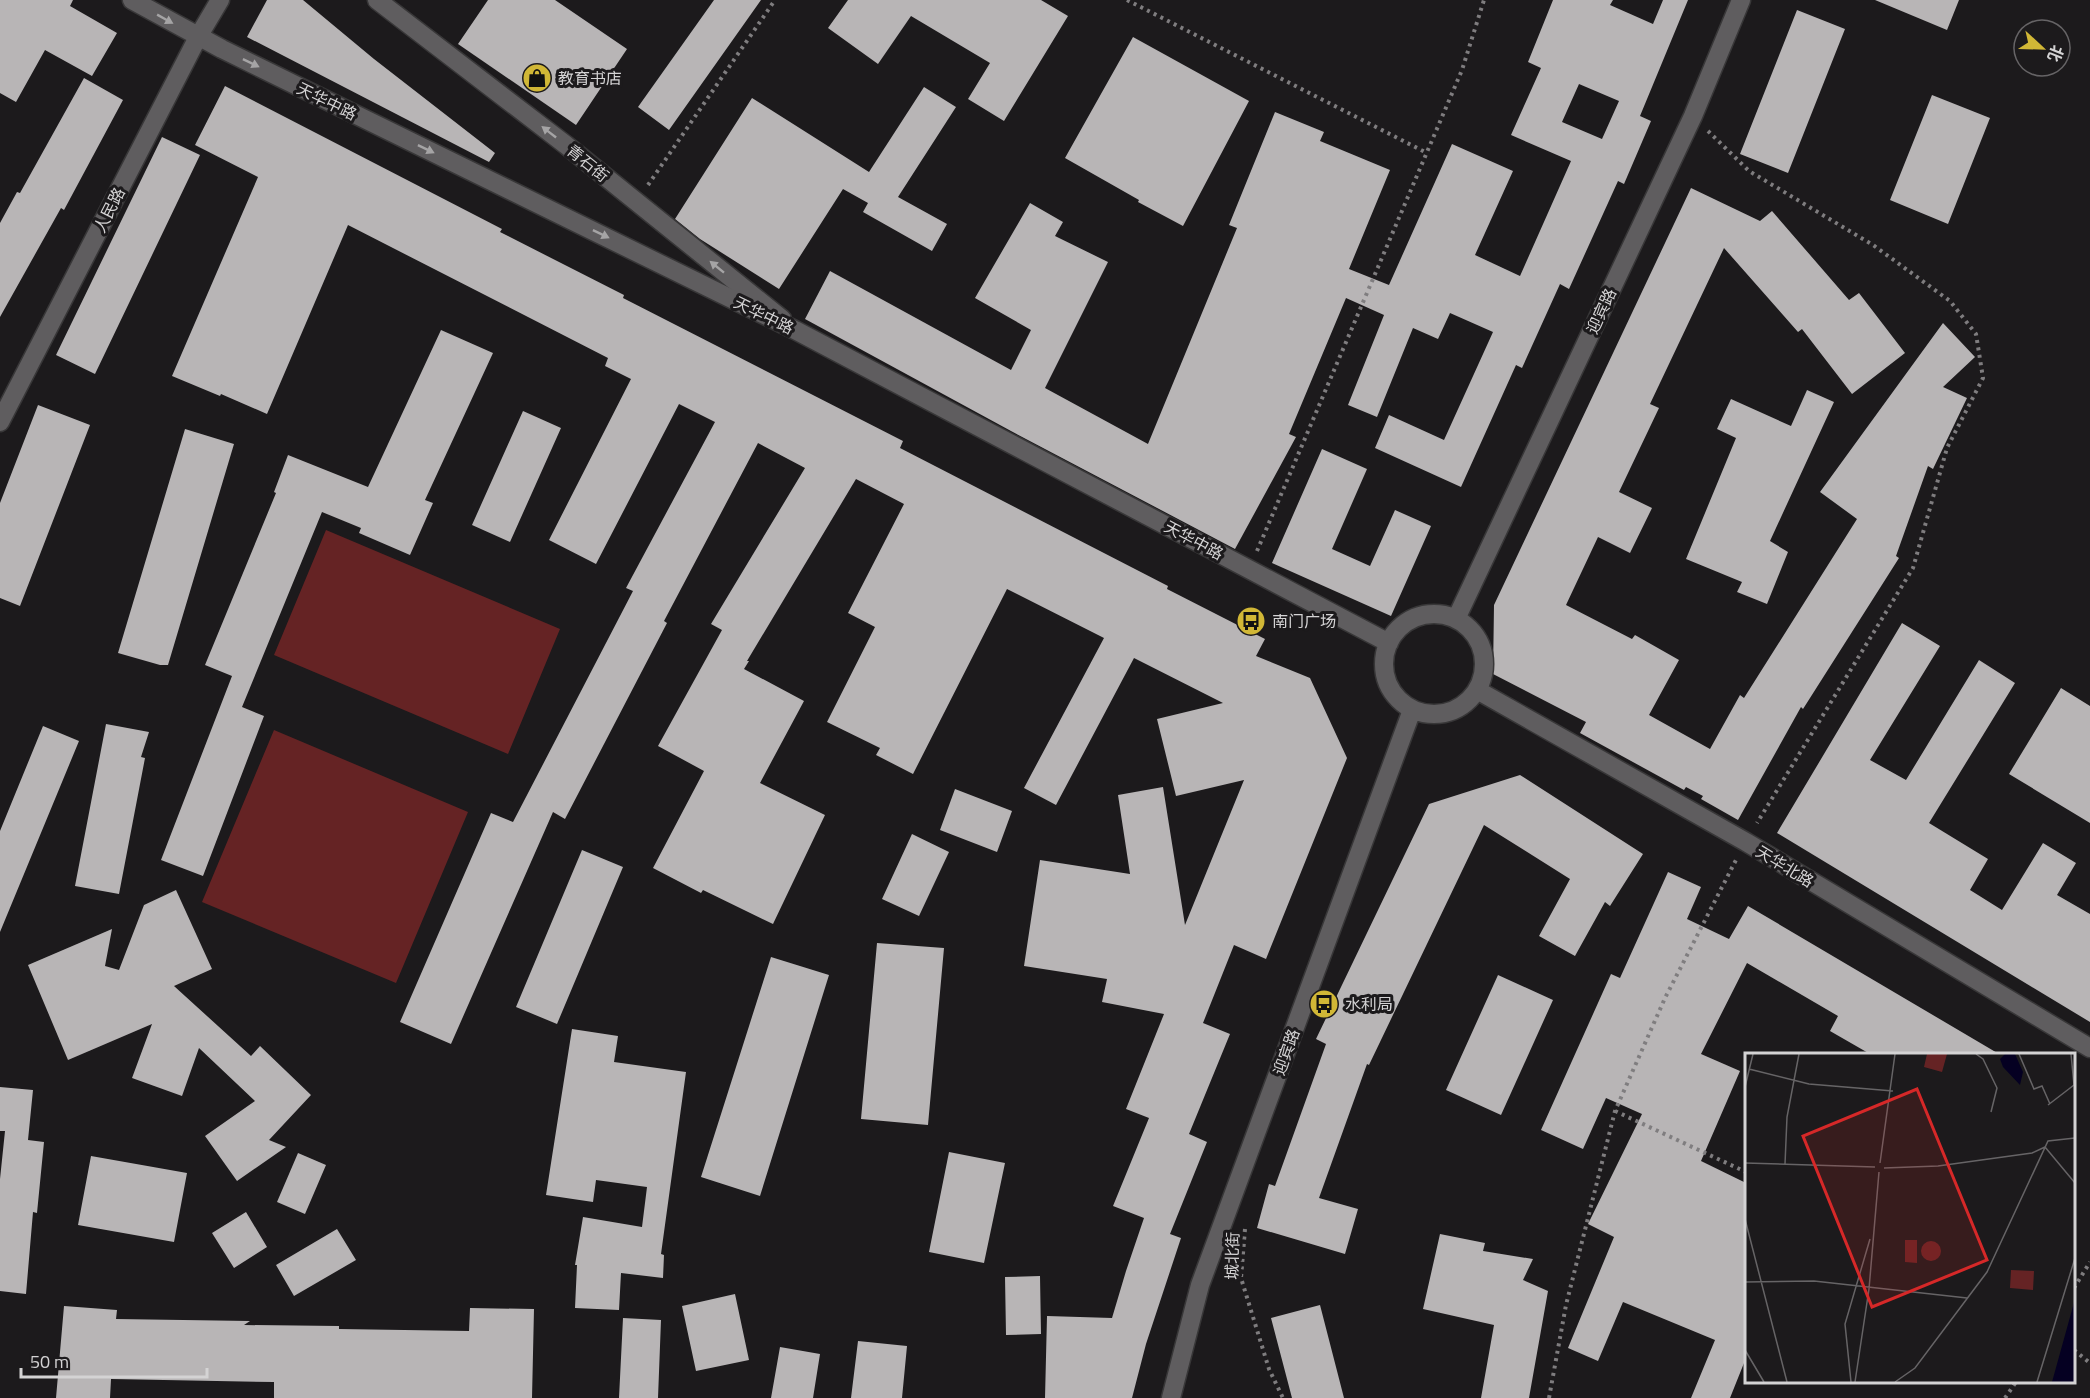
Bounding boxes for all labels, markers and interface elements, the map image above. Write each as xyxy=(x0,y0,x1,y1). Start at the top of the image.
one-way arrow xyxy=(157,14,174,24)
north arrow xyxy=(2012,18,2072,78)
text: 北 xyxy=(2042,42,2070,66)
one-way arrow xyxy=(242,59,259,68)
shop icon: 教育书店 xyxy=(521,62,553,94)
place label: 教育书店 xyxy=(558,66,622,90)
street label: 天华中路 xyxy=(293,76,361,126)
one-way arrow xyxy=(541,126,556,138)
street label: 青石街 xyxy=(562,139,614,187)
one-way arrow xyxy=(417,143,435,153)
street label: 人民路 xyxy=(87,183,131,237)
one-way arrow xyxy=(592,229,610,239)
one-way arrow xyxy=(710,261,725,274)
street label: 迎宾路 xyxy=(1580,284,1622,338)
street label: 天华中路 xyxy=(730,290,798,340)
street label: 天华中路 xyxy=(1160,514,1228,566)
bus stop icon: 南门广场 xyxy=(1235,605,1267,637)
place label: 南门广场 xyxy=(1272,609,1336,633)
street label: 天华北路 xyxy=(1751,839,1819,893)
bus stop icon: 水利局 xyxy=(1308,988,1340,1020)
place label: 水利局 xyxy=(1345,992,1393,1016)
street label: 迎宾路 xyxy=(1267,1025,1305,1079)
inset map xyxy=(1745,1053,2075,1383)
street label: 城北街 xyxy=(1220,1232,1244,1280)
scale bar xyxy=(21,1341,207,1379)
text: 50 m xyxy=(30,1348,69,1375)

